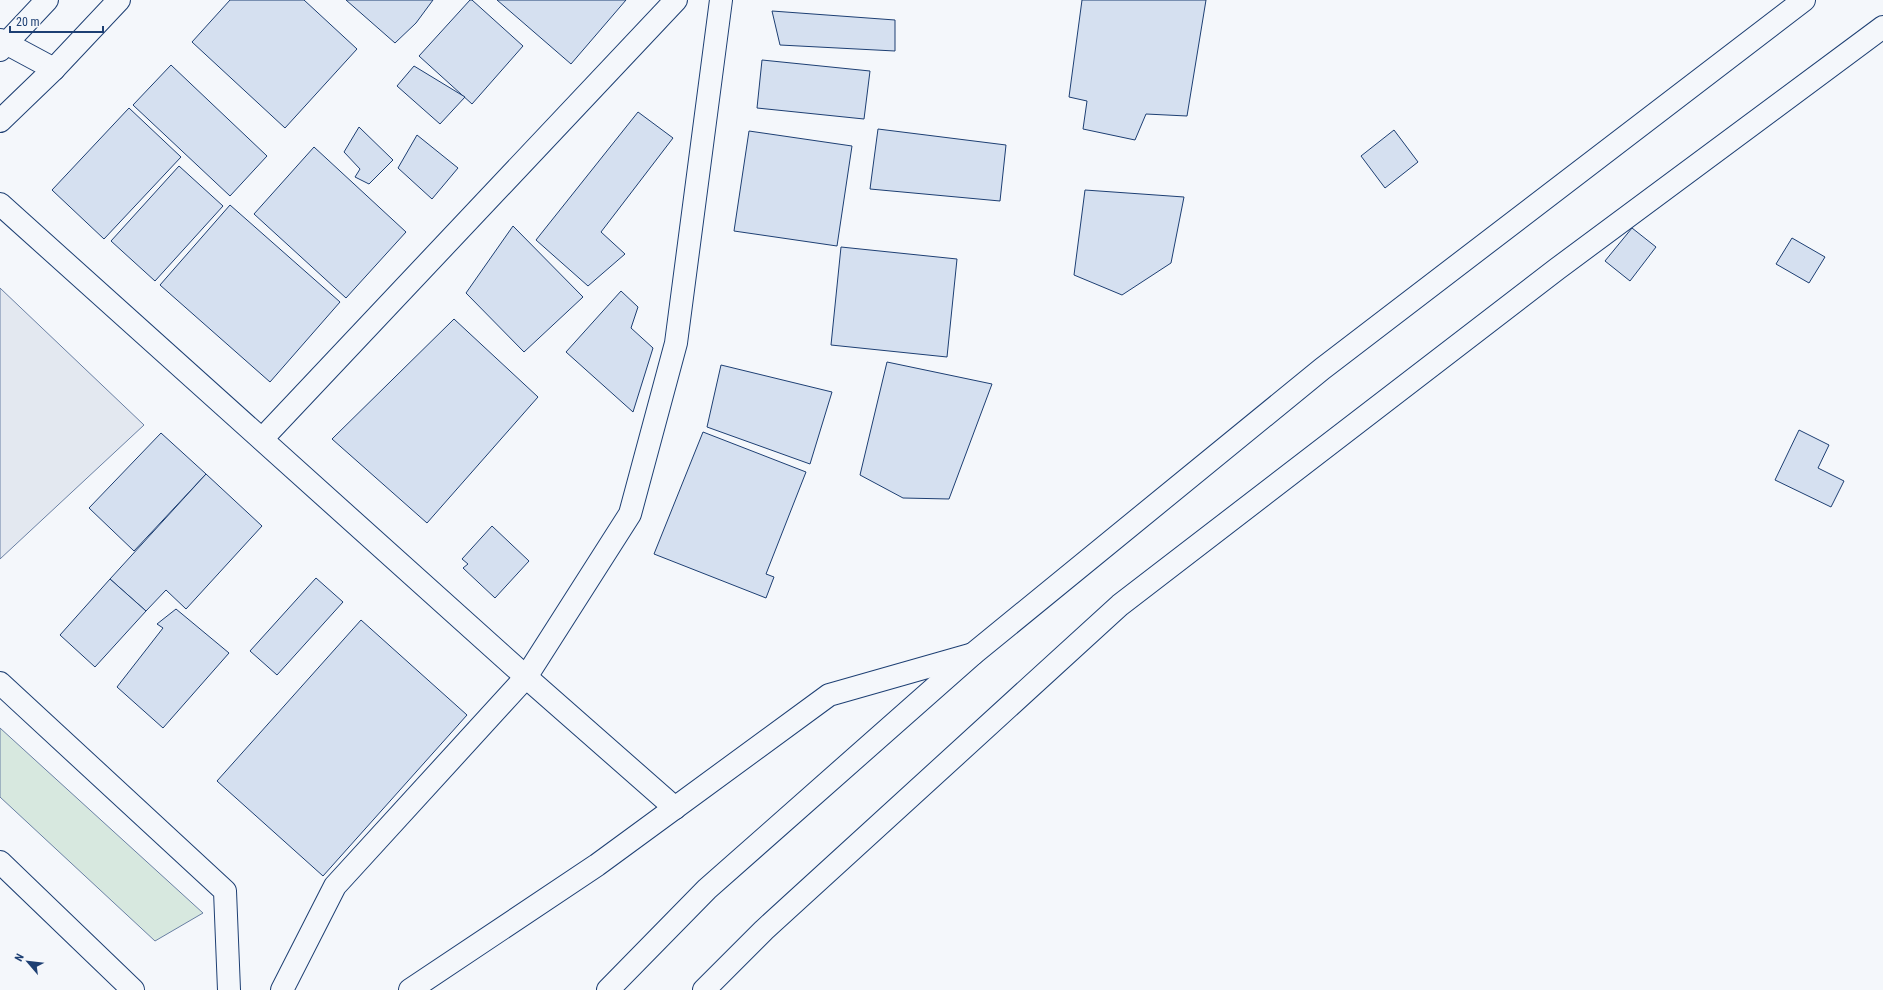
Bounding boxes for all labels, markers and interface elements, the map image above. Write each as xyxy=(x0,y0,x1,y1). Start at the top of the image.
scale bar xyxy=(10,8,103,34)
text: 20 m xyxy=(16,15,40,29)
north arrow xyxy=(8,942,48,982)
text: N xyxy=(12,951,27,964)

